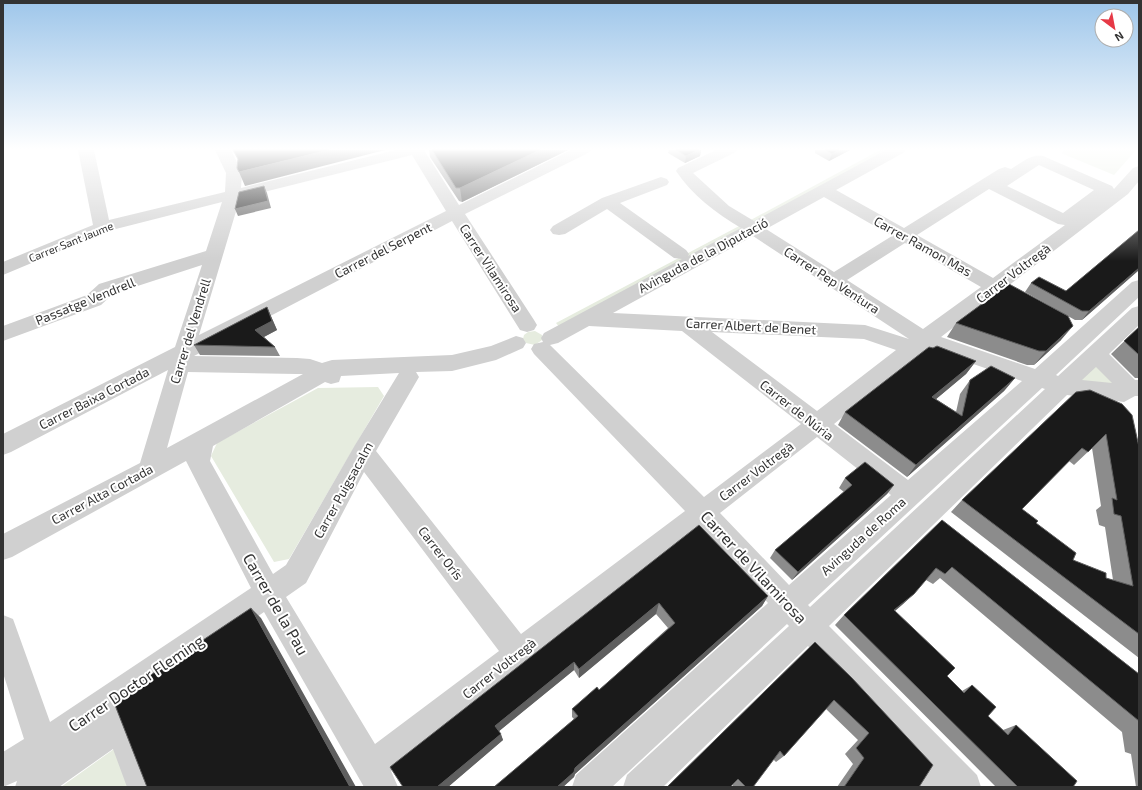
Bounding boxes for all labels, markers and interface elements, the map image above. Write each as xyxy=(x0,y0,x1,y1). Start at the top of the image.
north arrow xyxy=(1094,8,1134,48)
text: N xyxy=(1113,29,1126,45)
street label: Carrer Ramon Mas xyxy=(871,213,975,279)
street label: Avinguda de la Diputació xyxy=(635,214,771,296)
street label: Carrer Sant Jaume xyxy=(27,219,115,264)
street label: Carrer del Serpent xyxy=(332,219,434,281)
street label: Carrer Vilamirosa xyxy=(456,221,526,315)
street label: Carrer Voltregà xyxy=(973,240,1053,306)
street label: Carrer Pep Ventura xyxy=(781,243,883,317)
street label: Passatge Vendrell xyxy=(33,274,137,328)
street label: Carrer del Vendrell xyxy=(166,276,214,386)
street label: Carrer Albert de Benet xyxy=(685,315,817,337)
street label: Carrer Baixa Cortada xyxy=(36,363,152,433)
street label: Carrer de Núria xyxy=(757,376,837,444)
street label: Carrer Voltregà xyxy=(716,438,796,504)
street label: Carrer Puigsacalm xyxy=(310,439,376,541)
street label: Carrer Alta Cortada xyxy=(48,460,156,528)
street label: Avinguda de Roma xyxy=(817,494,909,578)
street label: Carrer de Vilamirosa xyxy=(697,506,811,627)
street label: Carrer Orís xyxy=(415,523,467,583)
street label: Carrer de la Pau xyxy=(240,549,313,658)
street label: Carrer Doctor Fleming xyxy=(64,630,207,735)
street label: Carrer Voltregà xyxy=(459,634,539,702)

